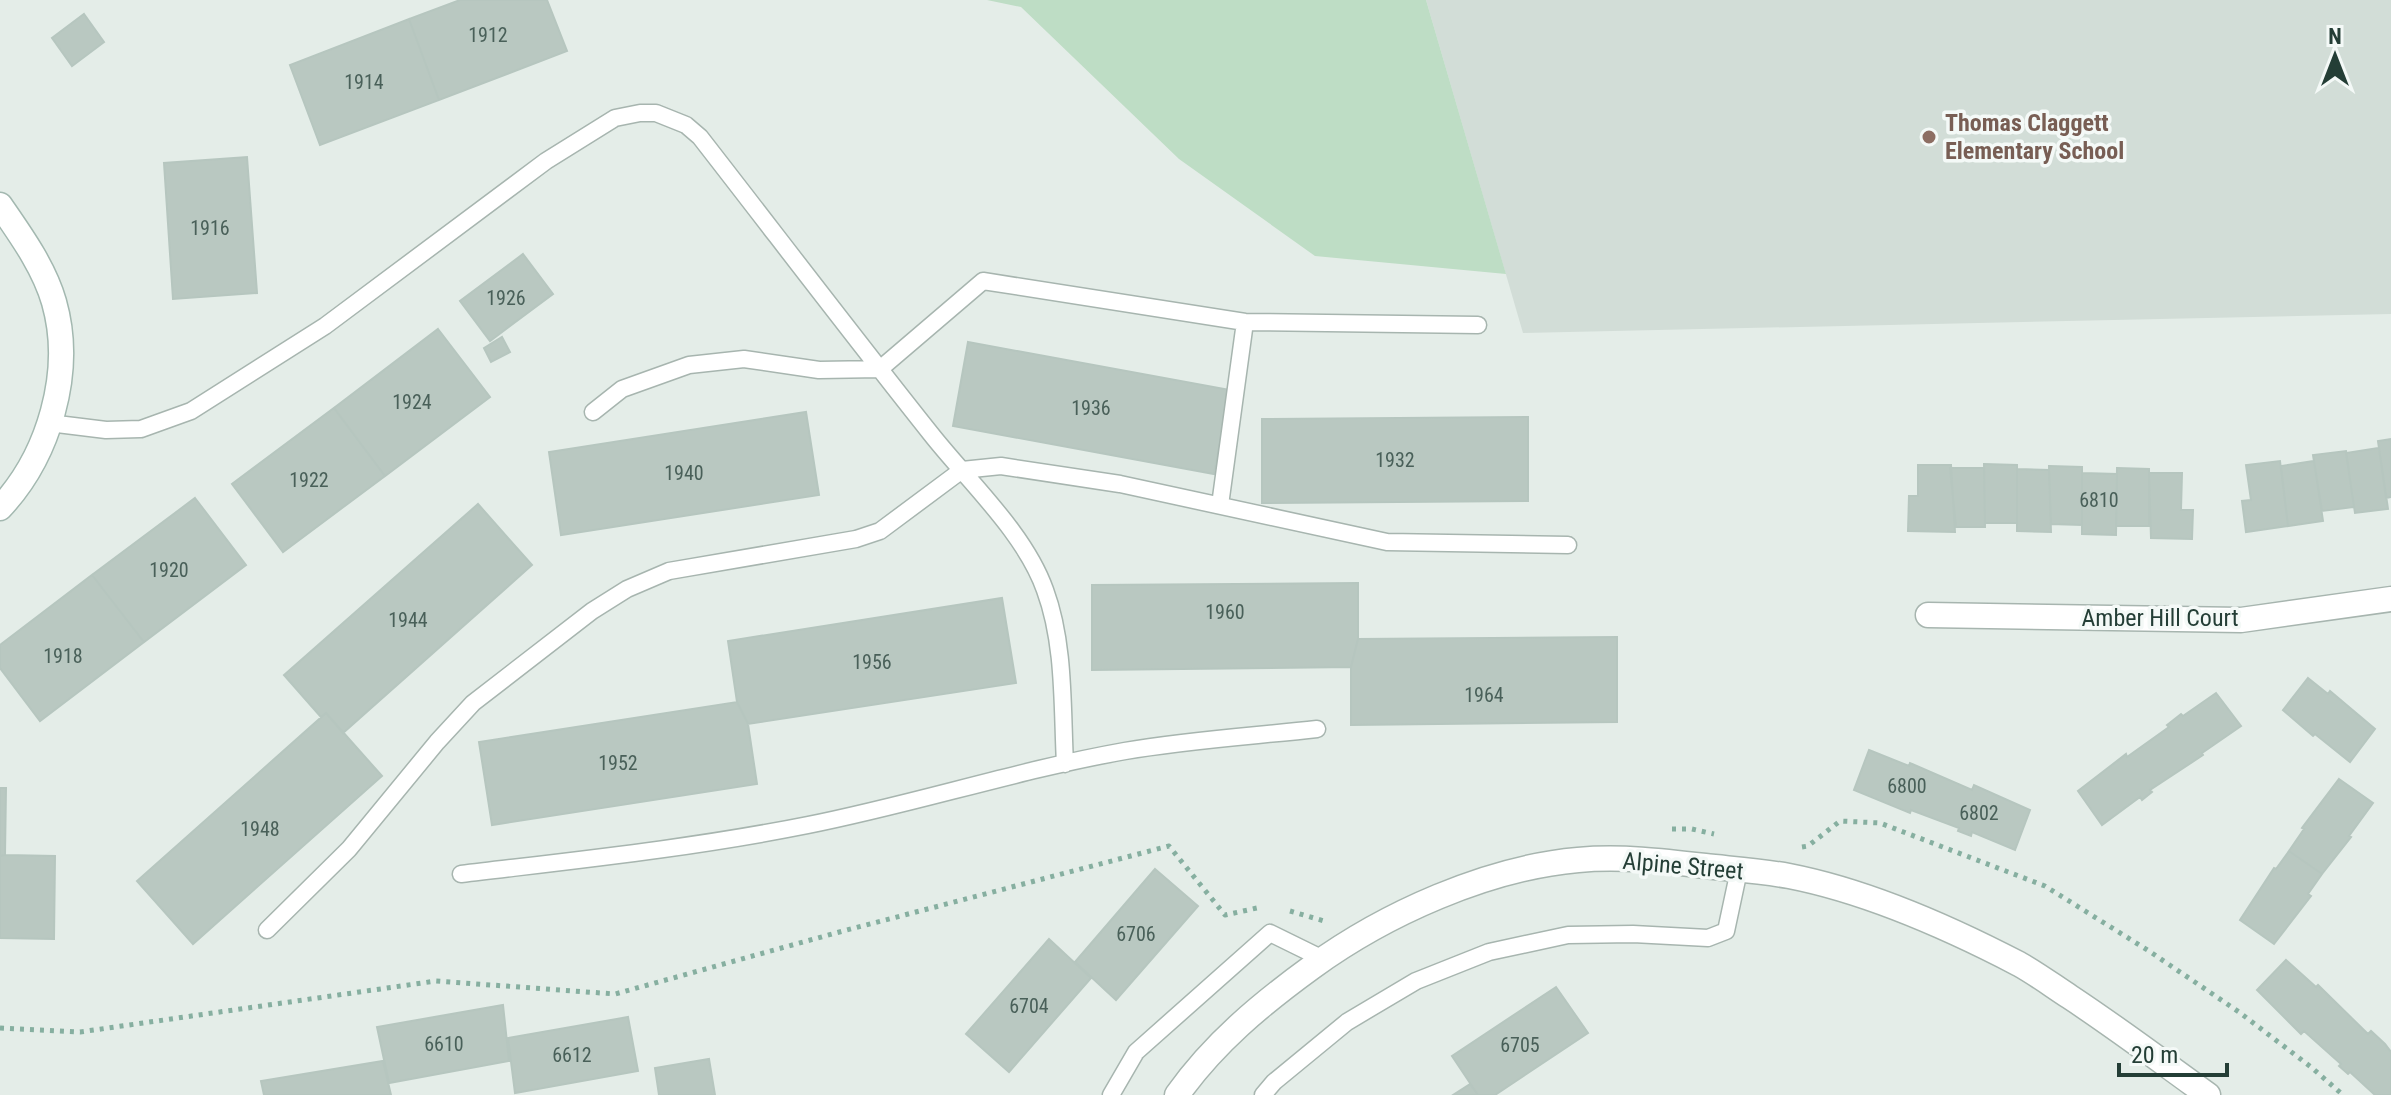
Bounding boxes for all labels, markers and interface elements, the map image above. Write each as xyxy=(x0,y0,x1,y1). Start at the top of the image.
north arrow xyxy=(2295,16,2375,96)
house number: 1912 xyxy=(468,23,508,47)
text: N xyxy=(2328,24,2342,49)
house number: 1914 xyxy=(344,70,384,94)
place label: Thomas Claggett Elementary School xyxy=(1945,109,2124,165)
marker: Thomas Claggett Elementary School xyxy=(1920,128,1938,146)
house number: 1916 xyxy=(190,216,230,240)
house number: 1926 xyxy=(486,286,526,310)
house number: 1924 xyxy=(392,390,432,414)
house number: 1936 xyxy=(1071,396,1111,420)
house number: 1932 xyxy=(1375,448,1415,472)
house number: 1940 xyxy=(664,461,704,485)
house number: 1922 xyxy=(289,468,329,492)
house number: 6810 xyxy=(2079,488,2119,512)
house number: 1920 xyxy=(149,558,189,582)
house number: 1960 xyxy=(1205,600,1245,624)
street label: Amber Hill Court xyxy=(2082,604,2238,632)
house number: 1944 xyxy=(388,608,428,632)
house number: 1918 xyxy=(43,644,83,668)
house number: 1956 xyxy=(852,650,892,674)
house number: 1964 xyxy=(1464,683,1504,707)
house number: 1952 xyxy=(598,751,638,775)
house number: 6800 xyxy=(1887,774,1927,798)
house number: 6802 xyxy=(1959,801,1999,825)
house number: 1948 xyxy=(240,817,280,841)
street label: Alpine Street xyxy=(1621,847,1745,885)
house number: 6706 xyxy=(1116,922,1156,946)
house number: 6704 xyxy=(1009,994,1049,1018)
scale bar xyxy=(2119,1027,2227,1077)
house number: 6610 xyxy=(424,1032,464,1056)
house number: 6705 xyxy=(1500,1033,1540,1057)
text: 20 m xyxy=(2131,1041,2178,1069)
house number: 6612 xyxy=(552,1043,592,1067)

